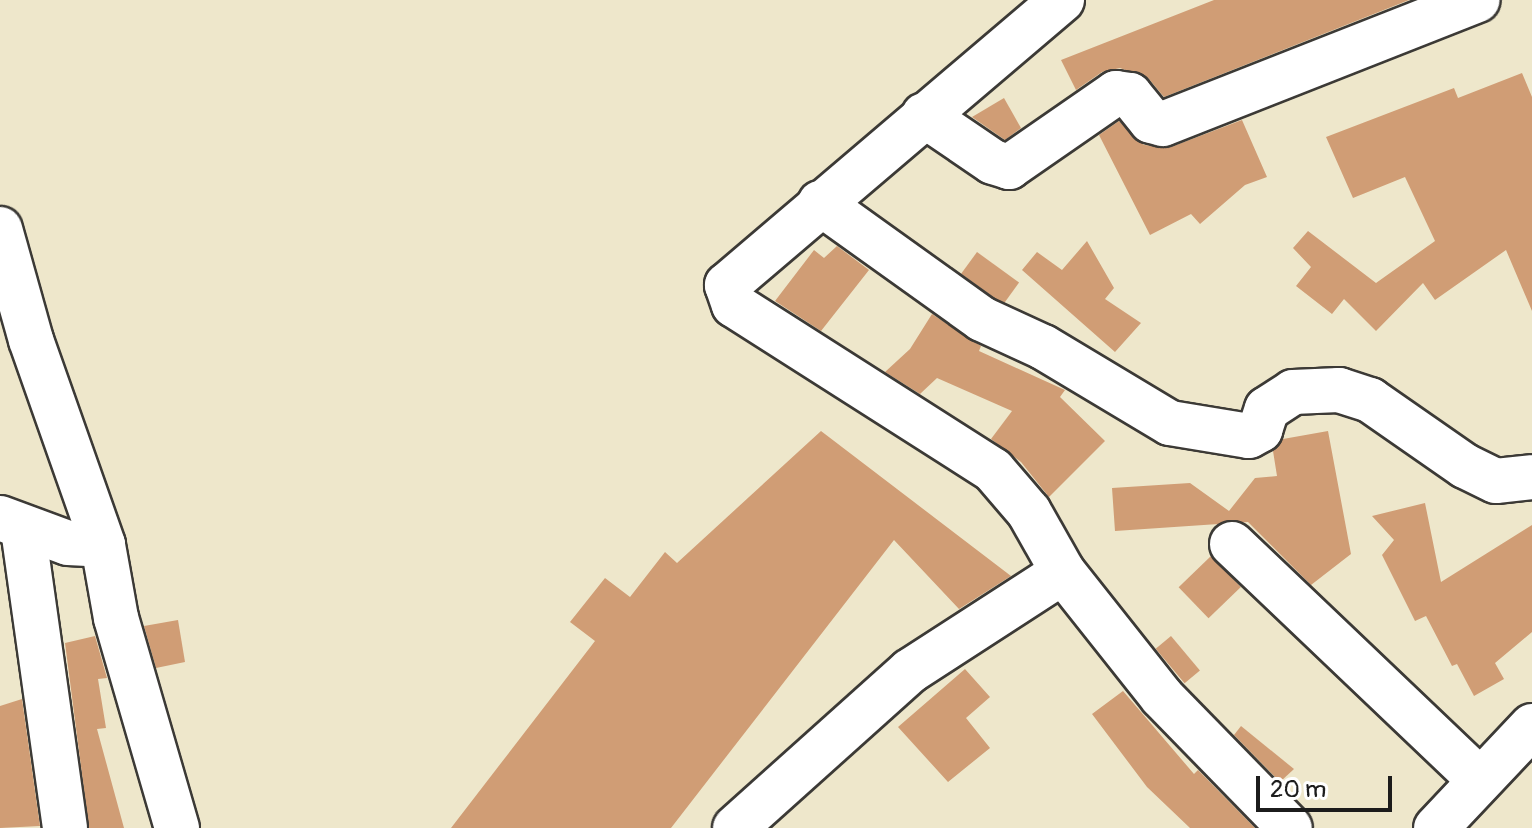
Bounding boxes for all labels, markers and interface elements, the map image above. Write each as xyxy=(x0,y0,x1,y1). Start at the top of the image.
scale bar xyxy=(1260,760,1396,810)
text: 20 m xyxy=(1270,775,1326,804)

